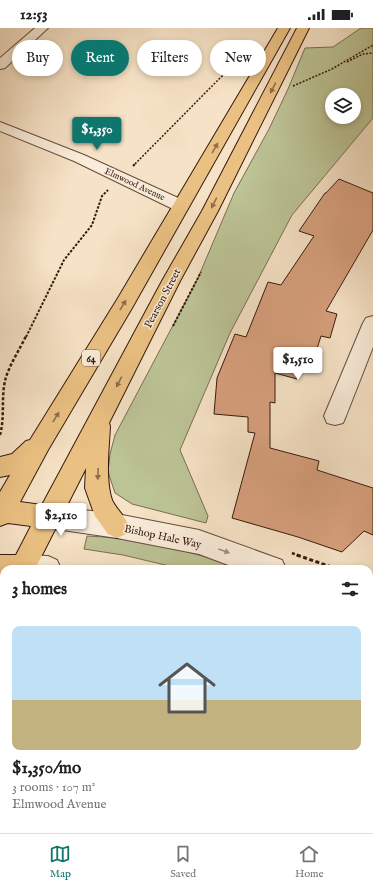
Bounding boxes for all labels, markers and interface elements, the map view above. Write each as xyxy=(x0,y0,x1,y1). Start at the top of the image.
text: 12:53 xyxy=(20,5,48,24)
chip: Buy xyxy=(12,40,63,76)
chip: Rent xyxy=(71,40,129,76)
chip: Filters xyxy=(137,40,202,76)
chip: New xyxy=(210,40,266,76)
one-way arrow xyxy=(269,82,276,93)
map controls xyxy=(325,88,361,124)
button: layers xyxy=(325,88,361,124)
pin: $1,350 xyxy=(64,117,130,151)
text: $1,350 xyxy=(81,121,113,138)
one-way arrow xyxy=(211,142,218,154)
street label: Elmwood Avenue xyxy=(103,166,167,203)
one-way arrow xyxy=(210,198,217,209)
street label: Pearson Street xyxy=(141,266,185,331)
one-way arrow xyxy=(119,300,127,310)
pin: $1,510 xyxy=(265,347,331,381)
road number: 64 xyxy=(82,350,100,366)
text: $1,510 xyxy=(282,351,314,368)
one-way arrow xyxy=(116,376,122,388)
one-way arrow xyxy=(52,411,59,423)
one-way arrow xyxy=(94,468,101,480)
pin: $2,110 xyxy=(28,503,94,537)
text: $2,110 xyxy=(45,507,77,524)
street label: Bishop Hale Way xyxy=(123,522,203,552)
one-way arrow xyxy=(218,548,230,554)
icon: filters xyxy=(339,578,361,600)
text: 3 homes xyxy=(12,579,67,600)
icon: home xyxy=(151,652,223,724)
text: $1,350/mo xyxy=(12,758,81,779)
text: 3 rooms · 107 m² xyxy=(12,779,95,796)
text: Elmwood Avenue xyxy=(12,796,106,813)
tab: Map xyxy=(49,843,71,881)
tab: Saved xyxy=(170,843,196,881)
tab: Home xyxy=(295,843,324,881)

